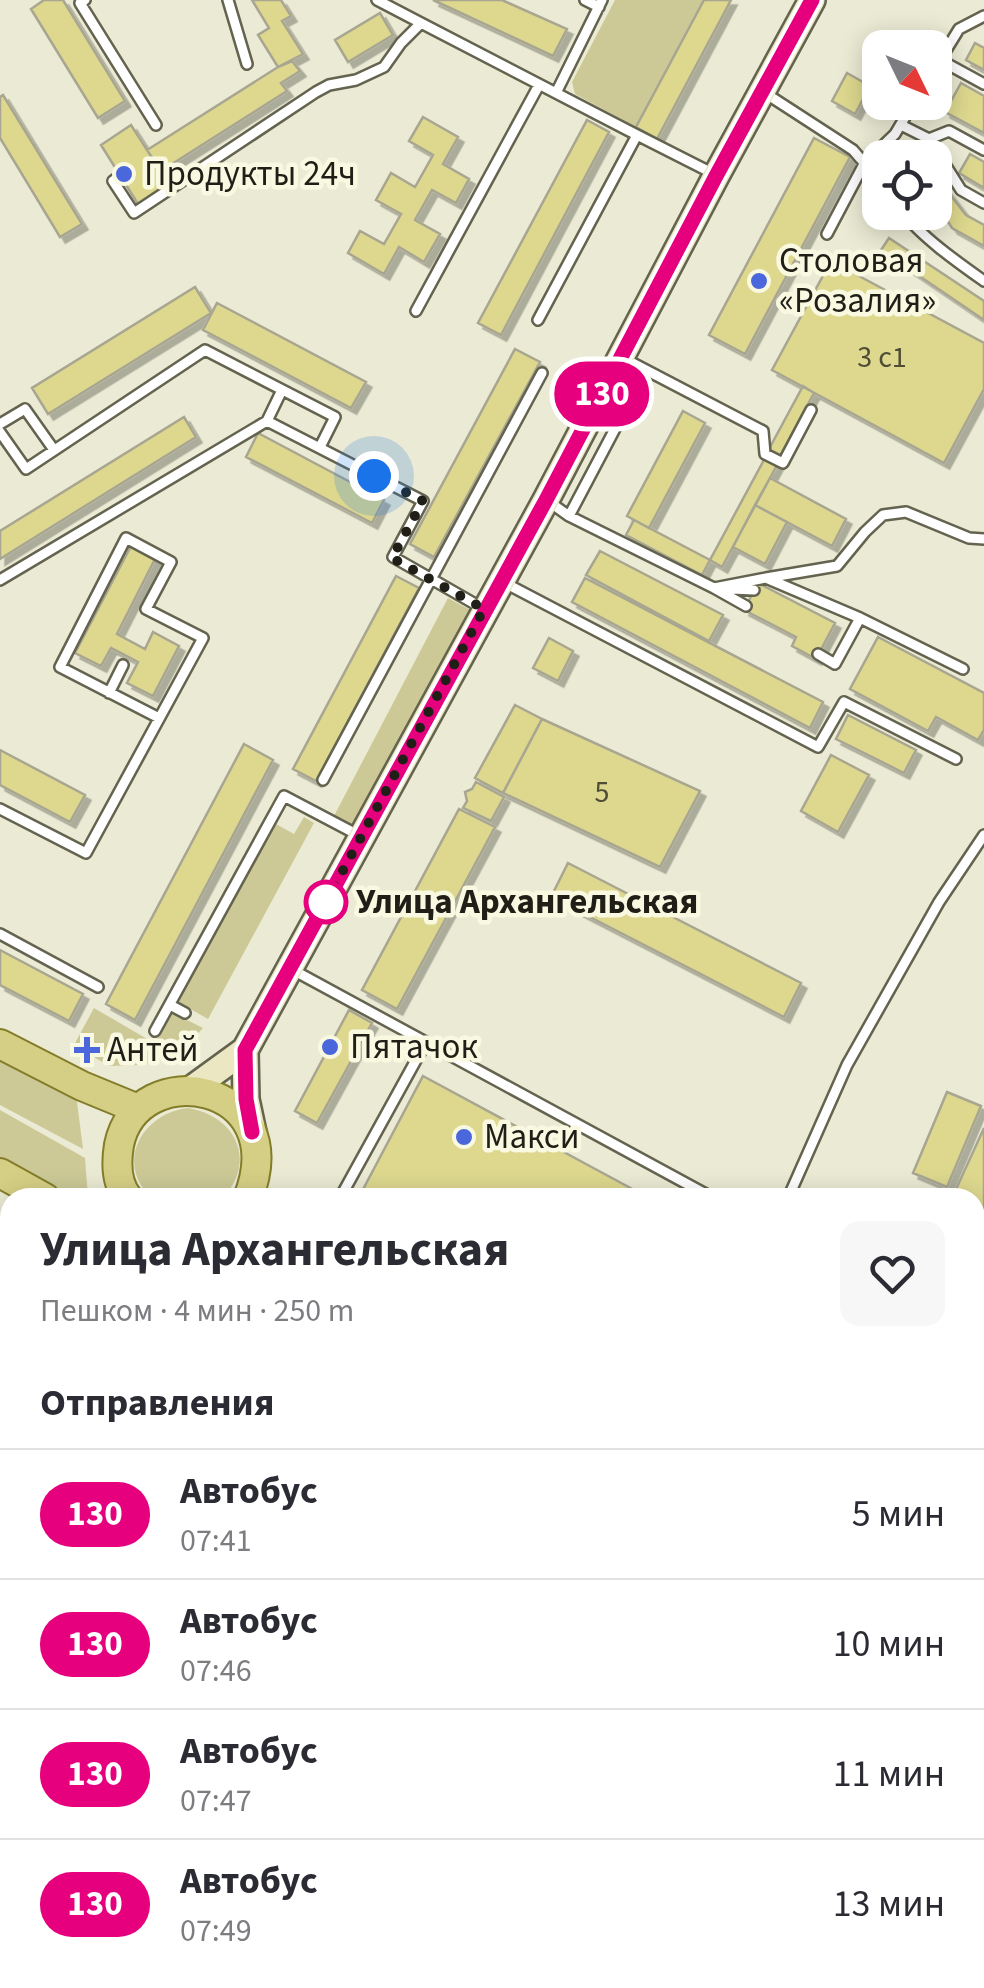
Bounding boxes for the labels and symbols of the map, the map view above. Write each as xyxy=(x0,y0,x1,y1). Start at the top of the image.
north arrow xyxy=(862,30,952,120)
place label: Продукты 24ч xyxy=(144,149,356,199)
marker: Продукты 24ч xyxy=(113,163,135,185)
place label: Столовая «Розалия» xyxy=(779,236,936,326)
marker: Столовая «Розалия» xyxy=(748,270,770,292)
house number: 3 с1 xyxy=(857,336,907,379)
line badge: 130 xyxy=(544,362,660,426)
your location xyxy=(349,451,399,501)
house number: 5 xyxy=(595,771,609,814)
place label: Улица Архангельская xyxy=(356,877,698,927)
marker: Улица Архангельская xyxy=(305,881,347,923)
place label: Пятачок xyxy=(350,1022,478,1072)
place label: Антей xyxy=(107,1025,198,1075)
marker: Пятачок xyxy=(319,1036,341,1058)
marker: Антей xyxy=(76,1039,98,1061)
place label: Макси xyxy=(484,1112,580,1162)
marker: Макси xyxy=(453,1126,475,1148)

